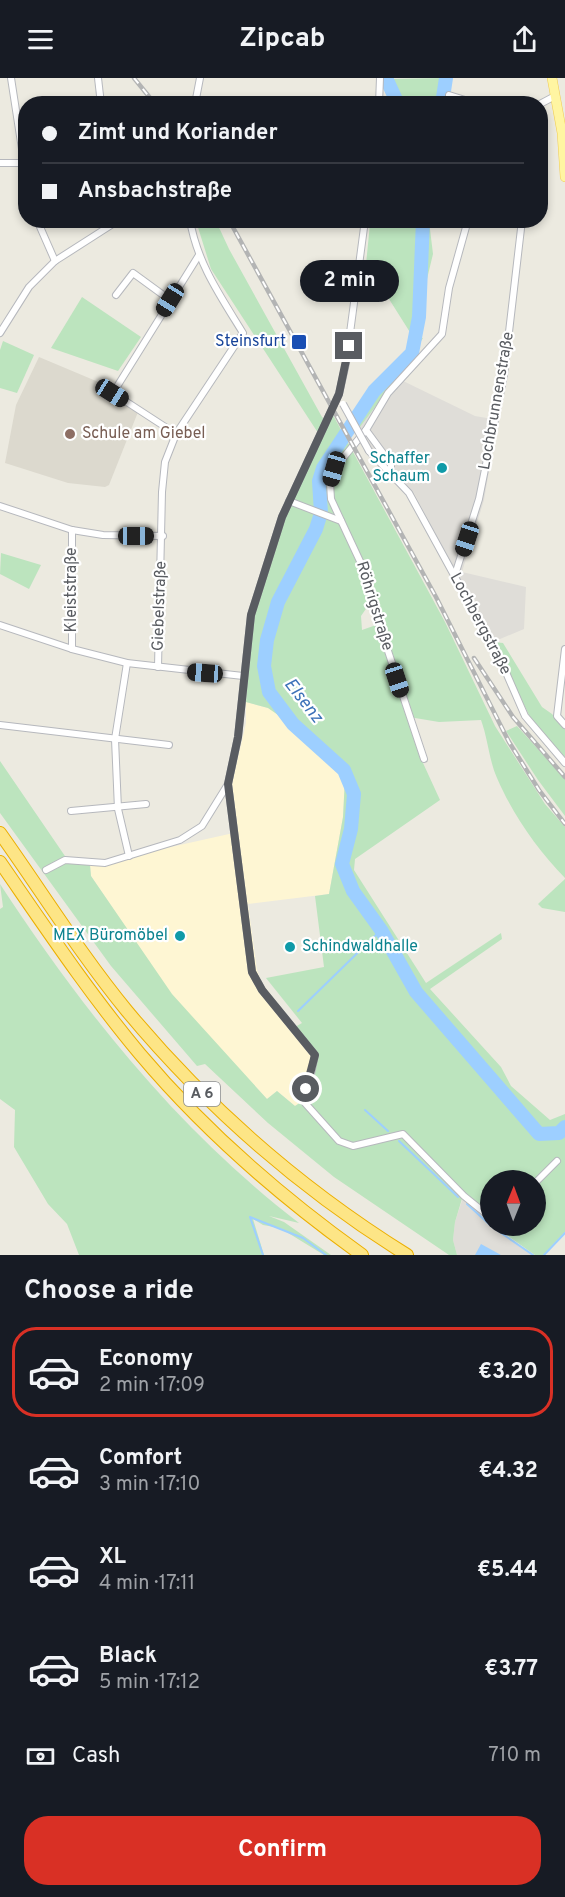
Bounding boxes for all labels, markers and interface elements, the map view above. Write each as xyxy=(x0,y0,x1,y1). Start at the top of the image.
text: Zipcab xyxy=(240,22,325,56)
icon: menu xyxy=(24,23,57,56)
icon: share xyxy=(508,23,541,56)
text: Zimt und Koriander xyxy=(78,120,278,147)
text: Ansbachstraße xyxy=(78,178,232,205)
callout: 2 min xyxy=(300,259,398,301)
text: 2 min xyxy=(323,268,376,294)
car xyxy=(153,280,187,320)
street label: Lochbrunnenstraße xyxy=(475,330,519,472)
place label: Steinsfurt xyxy=(215,332,286,352)
route end xyxy=(335,332,362,359)
marker: Steinsfurt xyxy=(290,333,308,351)
car xyxy=(92,376,132,410)
place label: Schule am Giebel xyxy=(82,424,206,444)
marker: Schule am Giebel xyxy=(63,427,77,441)
car xyxy=(320,449,348,489)
place label: Schaffer Schaum xyxy=(369,449,430,487)
marker: Schaffer Schaum xyxy=(435,461,449,475)
car xyxy=(453,519,481,559)
car xyxy=(118,527,154,545)
street label: Kleiststraße xyxy=(62,547,82,633)
street label: Röhrigstraße xyxy=(351,559,397,653)
street label: Giebelstraße xyxy=(148,561,172,651)
street label: Lochbergstraße xyxy=(445,570,515,678)
car xyxy=(383,660,411,700)
car xyxy=(186,663,224,683)
water label: Elsenz xyxy=(278,674,328,729)
place label: MEX Büromöbel xyxy=(53,926,168,946)
marker: MEX Büromöbel xyxy=(173,929,187,943)
place label: Schindwaldhalle xyxy=(302,937,418,957)
marker: Schindwaldhalle xyxy=(283,940,297,954)
route start xyxy=(292,1075,319,1102)
road number: A 6 xyxy=(184,1082,220,1106)
north arrow xyxy=(480,1170,546,1236)
map controls xyxy=(480,1170,546,1236)
text: Choose a ride xyxy=(24,1274,194,1308)
icon: car xyxy=(27,1345,81,1399)
text: Economy xyxy=(99,1346,193,1373)
text: €3.20 xyxy=(478,1359,538,1386)
text: 2 min · 17:09 xyxy=(99,1373,205,1399)
icon: car xyxy=(27,1444,81,1498)
text: Comfort xyxy=(99,1445,182,1472)
text: €4.32 xyxy=(478,1458,538,1485)
text: 3 min · 17:10 xyxy=(99,1472,200,1498)
icon: car xyxy=(27,1543,81,1597)
text: XL xyxy=(99,1544,126,1571)
text: €5.44 xyxy=(477,1557,538,1584)
text: 4 min · 17:11 xyxy=(99,1571,195,1597)
icon: car xyxy=(27,1642,81,1696)
text: Black xyxy=(99,1643,157,1670)
text: €3.77 xyxy=(484,1656,538,1683)
text: 5 min · 17:12 xyxy=(99,1670,200,1696)
icon: cash xyxy=(24,1740,57,1773)
text: Cash xyxy=(72,1743,121,1770)
text: 710 m xyxy=(488,1743,541,1769)
button: Confirm xyxy=(24,1816,541,1885)

